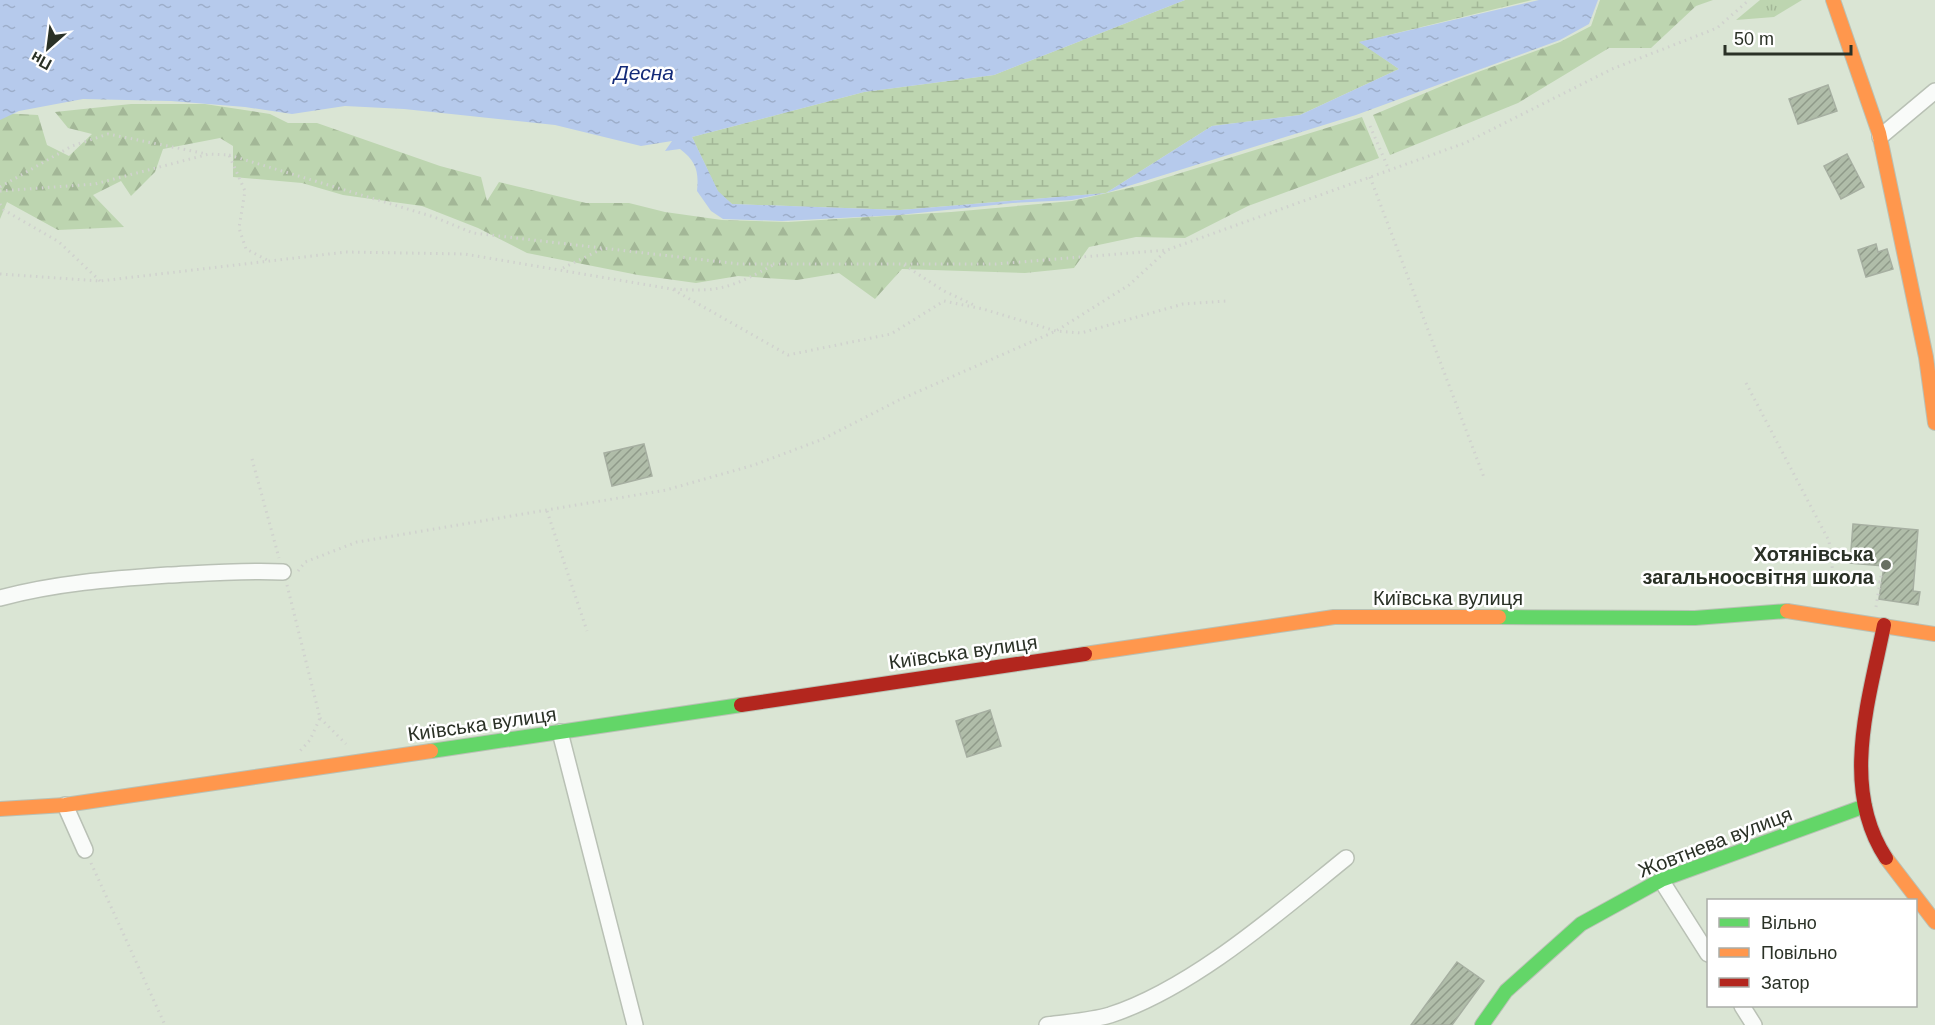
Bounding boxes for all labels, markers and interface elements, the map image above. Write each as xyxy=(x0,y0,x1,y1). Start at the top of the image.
north arrow xyxy=(18,18,78,78)
scale bar xyxy=(1725,18,1851,56)
text: 50 m xyxy=(1734,29,1774,49)
text: Пн xyxy=(28,48,55,73)
water label: Десна xyxy=(612,61,674,84)
place label: Хотянівська загальноосвітня школа xyxy=(1642,543,1875,588)
marker: Хотянівська загальноосвітня школа xyxy=(1879,558,1893,572)
street label: Київська вулиця xyxy=(1373,587,1523,609)
street label: Київська вулиця xyxy=(887,631,1039,673)
street label: Київська вулиця xyxy=(406,703,558,745)
street label: Жовтнева вулиця xyxy=(1635,803,1795,881)
legend xyxy=(1707,899,1917,1007)
text: Вільно xyxy=(1761,913,1817,933)
text: Повільно xyxy=(1761,943,1837,963)
text: Затор xyxy=(1761,973,1810,993)

